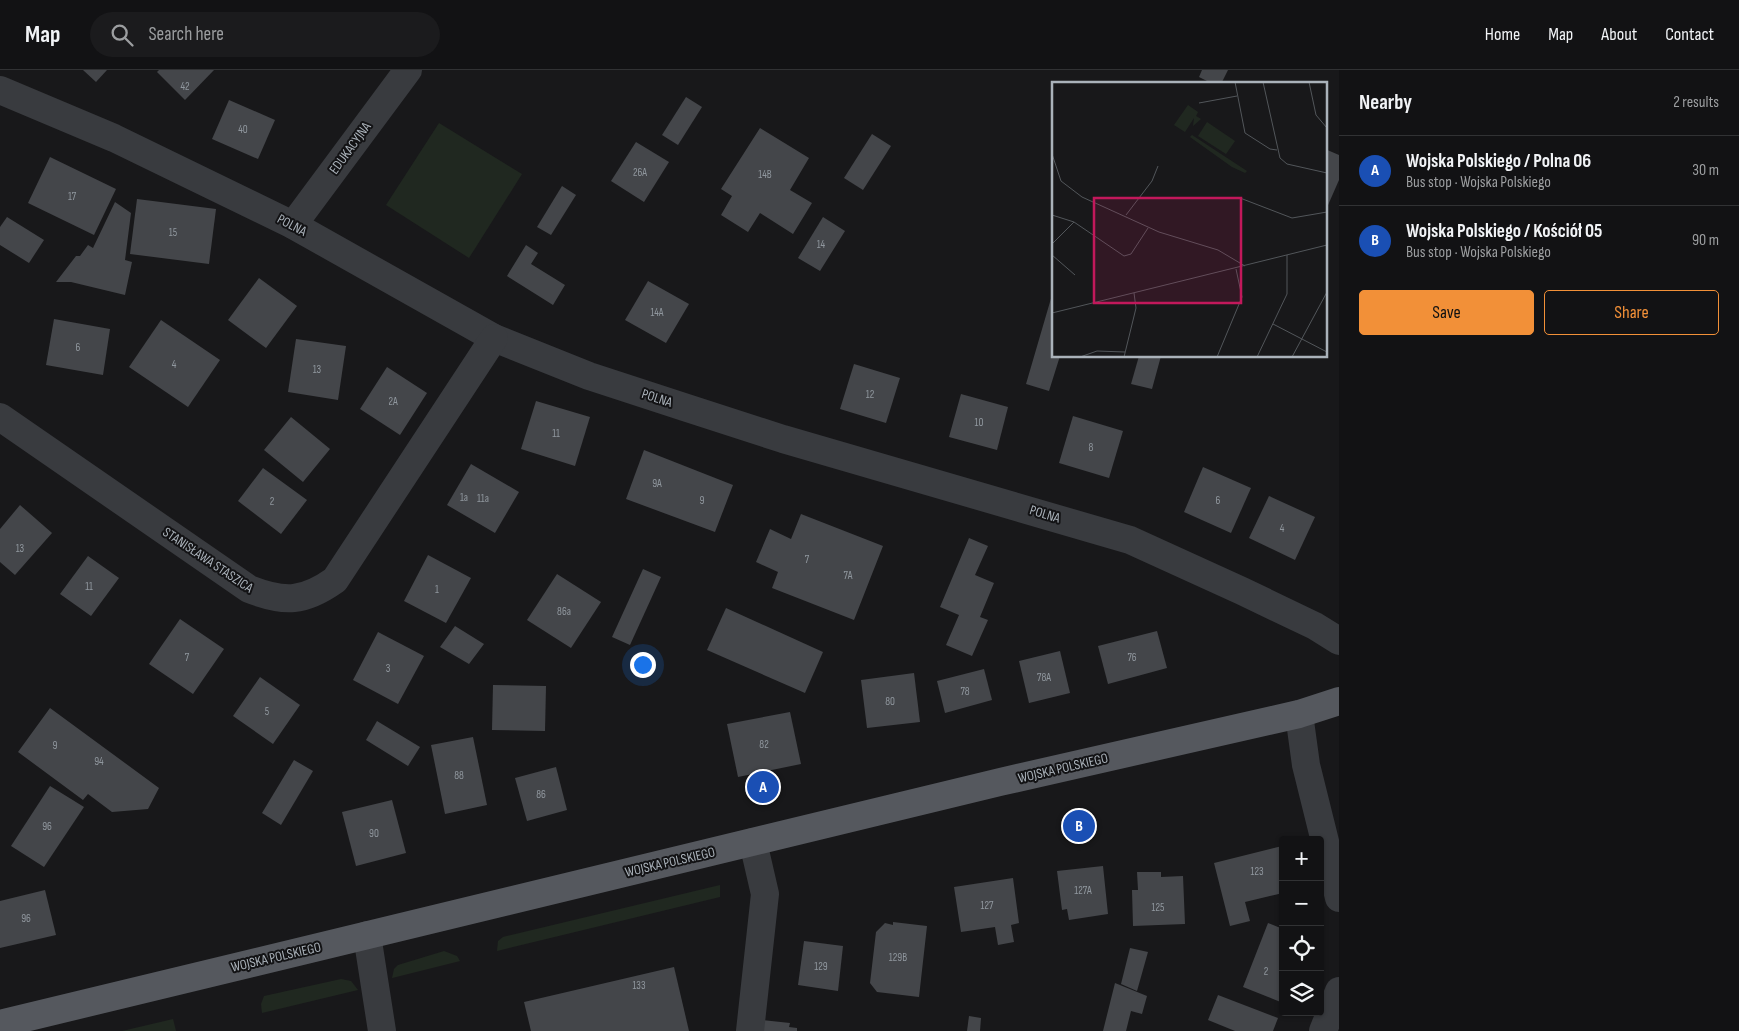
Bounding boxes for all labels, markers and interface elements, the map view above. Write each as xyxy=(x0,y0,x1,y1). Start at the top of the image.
search box xyxy=(90,12,440,57)
text: Map xyxy=(25,20,60,49)
icon: search xyxy=(108,21,136,49)
text: Search here xyxy=(148,23,224,46)
text: Home xyxy=(1485,24,1520,45)
text: Map xyxy=(1548,24,1573,45)
text: About xyxy=(1601,24,1637,45)
text: Contact xyxy=(1665,24,1714,45)
house number: 42 xyxy=(180,80,190,93)
inset map xyxy=(1052,82,1326,358)
text: Nearby xyxy=(1359,90,1412,115)
text: 2 results xyxy=(1673,93,1719,112)
street label: EDUKACYJNA xyxy=(325,118,375,177)
house number: 40 xyxy=(238,123,248,136)
text: Wojska Polskiego / Polna 06 xyxy=(1406,150,1591,173)
text: A xyxy=(1371,161,1379,180)
text: 30 m xyxy=(1692,161,1719,180)
house number: 26A xyxy=(633,166,647,179)
house number: 14B xyxy=(758,168,772,181)
text: Bus stop · Wojska Polskiego xyxy=(1406,173,1551,192)
house number: 17 xyxy=(68,190,77,203)
street label: POLNA xyxy=(274,210,311,240)
text: Wojska Polskiego / Kościół 05 xyxy=(1406,220,1602,243)
house number: 15 xyxy=(169,226,177,239)
text: B xyxy=(1371,231,1379,250)
text: 90 m xyxy=(1692,231,1719,250)
house number: 14 xyxy=(817,238,826,251)
text: Bus stop · Wojska Polskiego xyxy=(1406,243,1551,262)
button: Save xyxy=(1359,290,1534,335)
button: Share xyxy=(1544,290,1719,335)
house number: 14A xyxy=(650,306,664,319)
house number: 6 xyxy=(76,341,81,354)
house number: 4 xyxy=(172,358,177,371)
house number: 13 xyxy=(313,363,322,376)
street label: POLNA xyxy=(640,385,675,411)
house number: 12 xyxy=(866,388,875,401)
house number: 2A xyxy=(388,395,398,408)
house number: 10 xyxy=(975,416,983,429)
house number: 11 xyxy=(552,427,560,440)
house number: 8 xyxy=(1089,441,1094,454)
house number: 9A xyxy=(652,477,662,490)
house number: 1a xyxy=(460,491,468,504)
house number: 11a xyxy=(477,492,489,505)
house number: 9 xyxy=(700,494,705,507)
house number: 6 xyxy=(1216,494,1221,507)
house number: 2 xyxy=(270,495,275,508)
street label: POLNA xyxy=(1028,501,1063,527)
house number: 4 xyxy=(1280,522,1285,535)
street label: STANISŁAWA STASZICA xyxy=(160,523,257,597)
house number: 13 xyxy=(16,542,25,555)
house number: 7 xyxy=(805,553,810,566)
house number: 7A xyxy=(844,569,853,582)
house number: 11 xyxy=(85,580,93,593)
house number: 1 xyxy=(435,583,439,596)
house number: 86a xyxy=(557,605,571,618)
house number: 7 xyxy=(185,651,190,664)
house number: 76 xyxy=(1127,651,1137,664)
your location xyxy=(630,652,656,678)
house number: 3 xyxy=(386,662,391,675)
house number: 78A xyxy=(1037,671,1051,684)
house number: 78 xyxy=(960,685,970,698)
house number: 80 xyxy=(885,695,895,708)
house number: 5 xyxy=(265,705,269,718)
house number: 82 xyxy=(759,738,769,751)
house number: 9 xyxy=(53,739,58,752)
street label: WOJSKA POLSKIEGO xyxy=(1016,749,1110,787)
house number: 94 xyxy=(94,755,104,768)
pin: A xyxy=(747,768,779,806)
house number: 88 xyxy=(454,769,464,782)
house number: 86 xyxy=(536,788,546,801)
pin: B xyxy=(1063,807,1095,845)
house number: 96 xyxy=(42,820,52,833)
house number: 90 xyxy=(369,827,379,840)
map controls xyxy=(1279,836,1324,1016)
button: + xyxy=(1279,836,1324,881)
street label: WOJSKA POLSKIEGO xyxy=(623,843,717,881)
house number: 123 xyxy=(1250,865,1264,878)
button: − xyxy=(1279,881,1324,926)
house number: 127A xyxy=(1074,884,1092,897)
house number: 127 xyxy=(981,899,994,912)
house number: 125 xyxy=(1152,901,1164,914)
house number: 96 xyxy=(21,912,31,925)
button: locate xyxy=(1279,926,1324,971)
street label: WOJSKA POLSKIEGO xyxy=(229,938,323,976)
house number: 129B xyxy=(889,951,907,964)
house number: 129 xyxy=(814,960,828,973)
house number: 2 xyxy=(1264,965,1269,978)
button: layers xyxy=(1279,971,1324,1016)
house number: 133 xyxy=(632,979,646,992)

